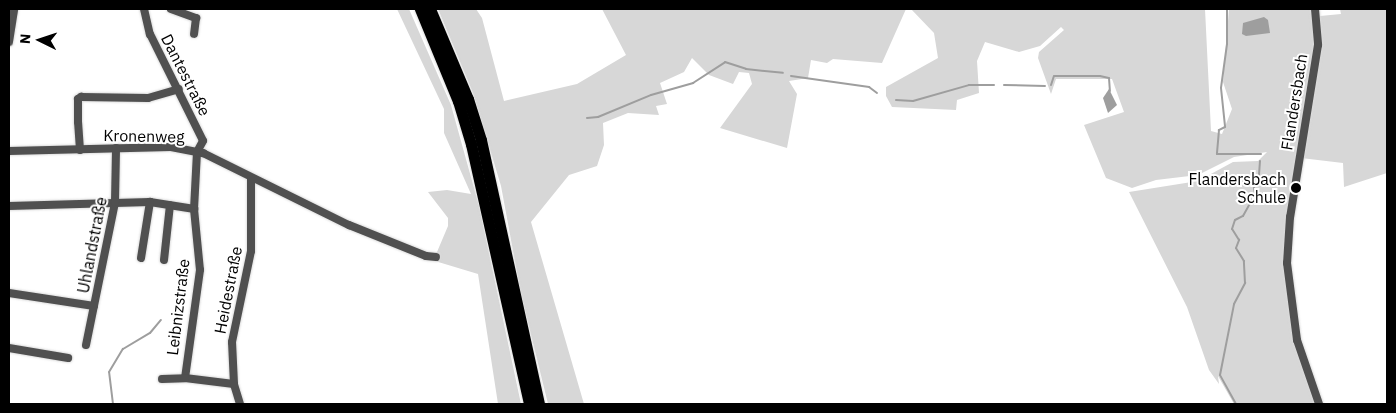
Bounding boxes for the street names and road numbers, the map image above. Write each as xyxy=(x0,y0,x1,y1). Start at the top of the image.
street label: Dantestraße xyxy=(157,31,215,119)
street label: Flandersbach xyxy=(1277,52,1311,152)
street label: Kronenweg xyxy=(103,126,185,146)
street label: Uhlandstraße xyxy=(73,195,111,295)
street label: Heidestraße xyxy=(210,245,246,335)
street label: Leibnizstraße xyxy=(163,258,193,356)

